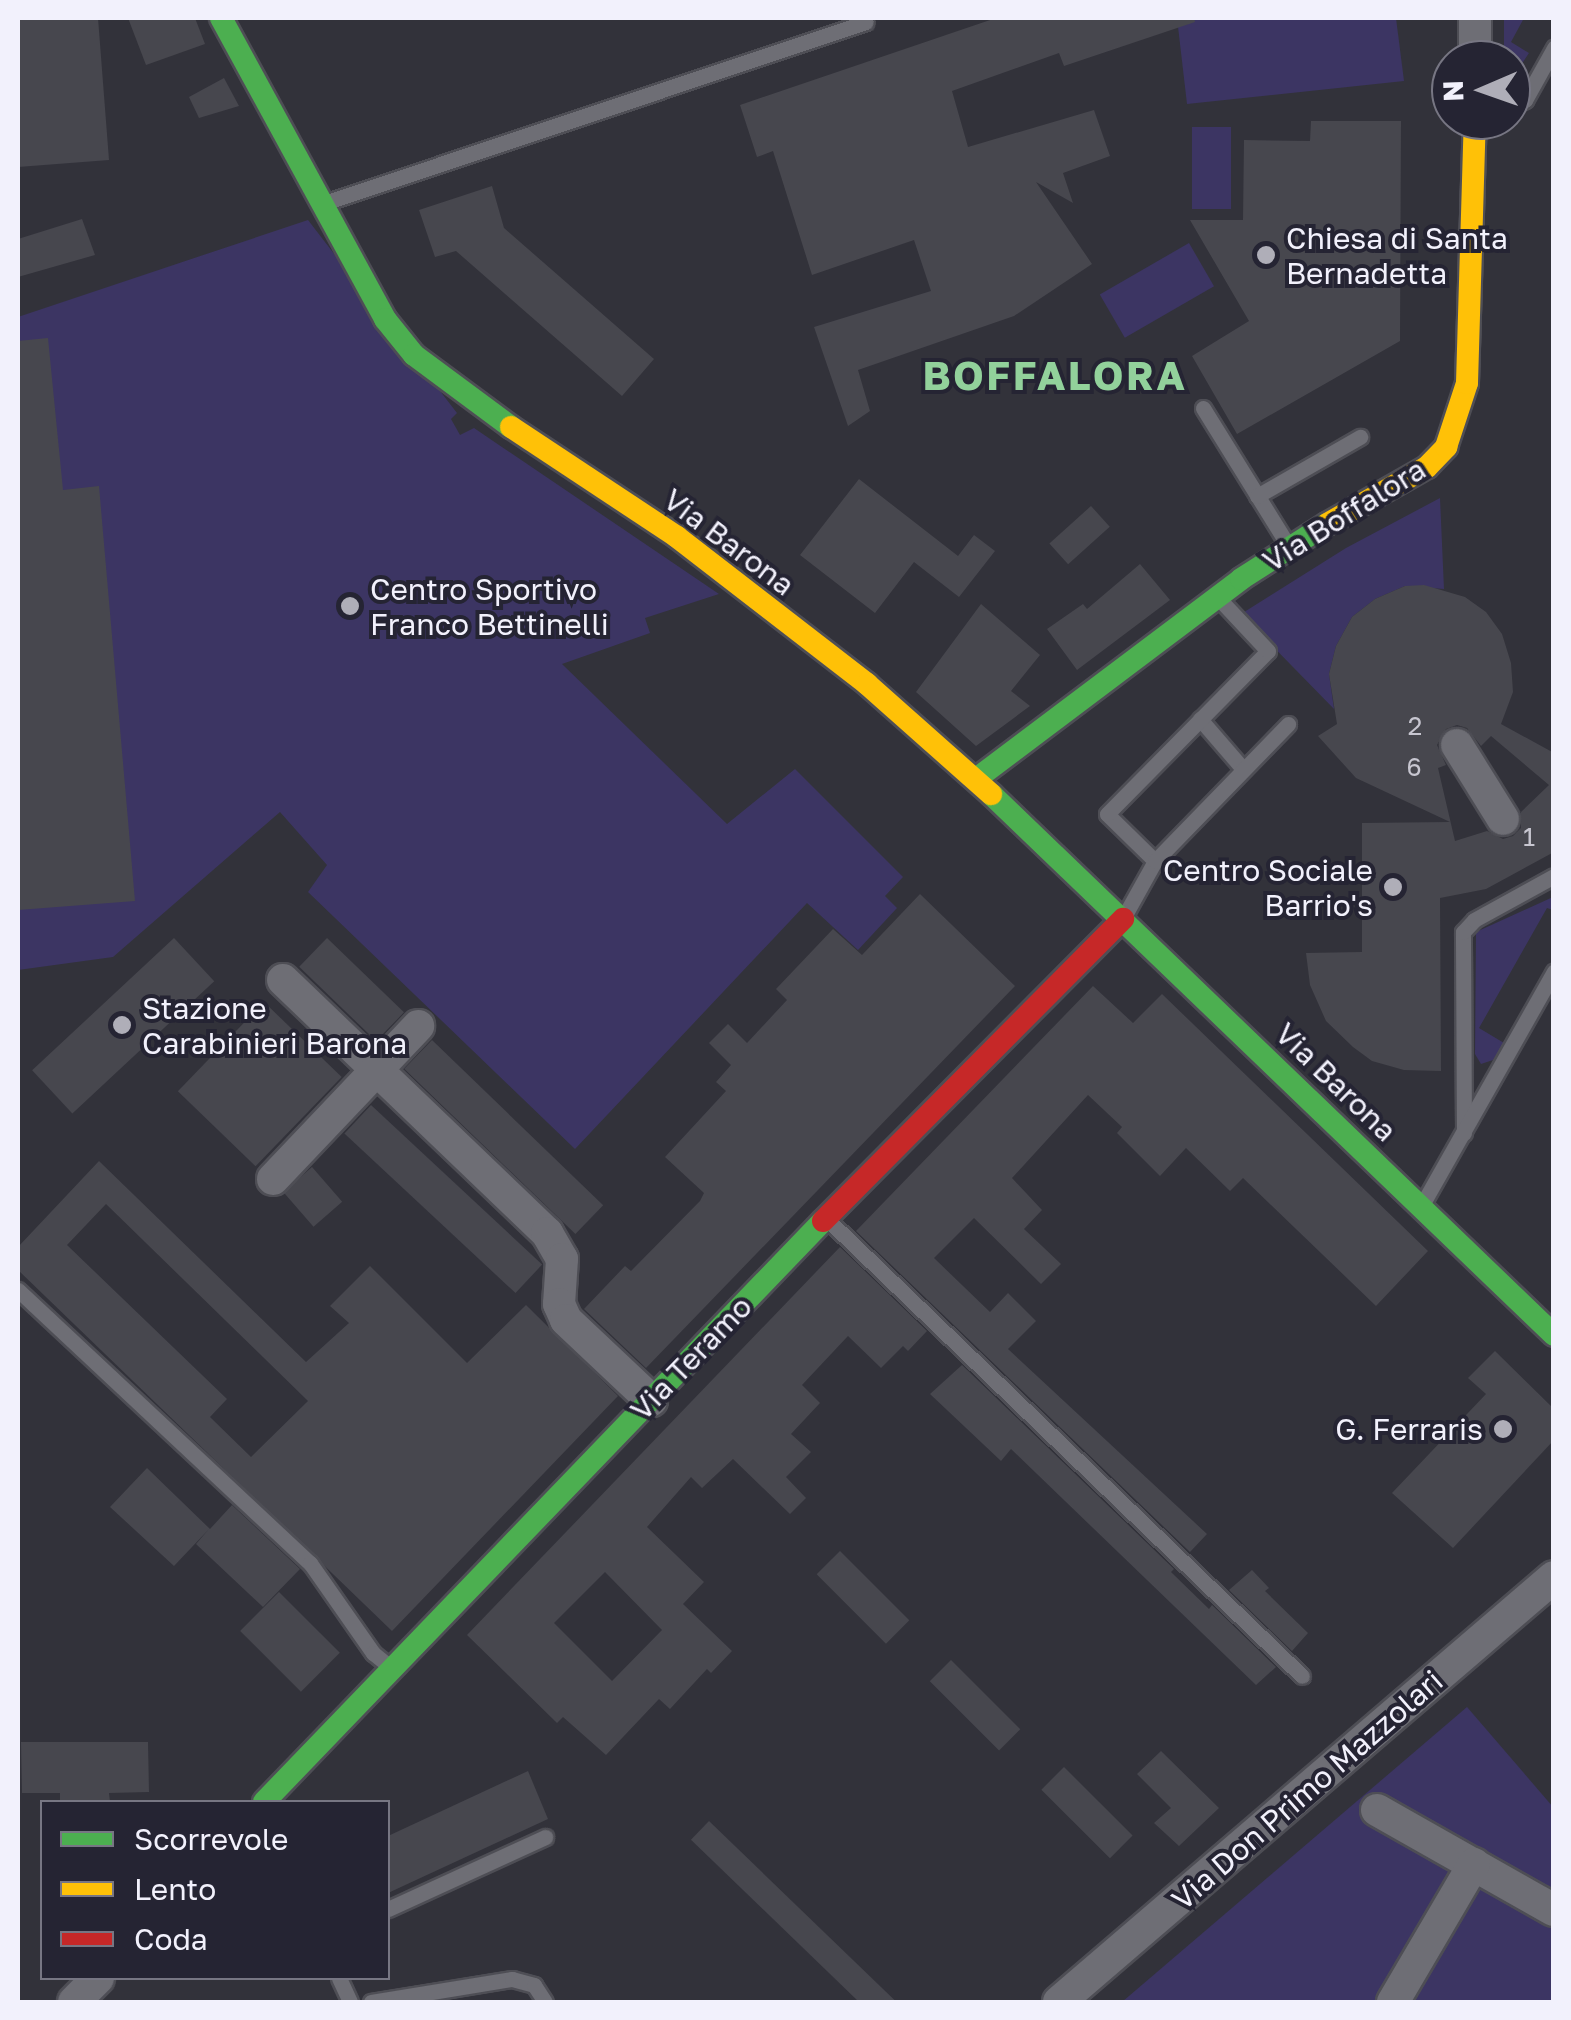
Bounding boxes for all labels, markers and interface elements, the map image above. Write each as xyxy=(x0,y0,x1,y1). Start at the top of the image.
north arrow xyxy=(1431,40,1531,140)
text: N xyxy=(1436,80,1469,102)
place label: Chiesa di Santa Bernadetta xyxy=(1286,220,1508,290)
marker: Chiesa di Santa Bernadetta xyxy=(1255,244,1277,266)
district label: BOFFALORA xyxy=(923,351,1187,399)
street label: Via Boffalora xyxy=(1256,451,1432,579)
street label: Via Barona xyxy=(656,481,802,603)
place label: Centro Sportivo Franco Bettinelli xyxy=(370,571,609,642)
marker: Centro Sportivo Franco Bettinelli xyxy=(339,595,361,617)
house number: 2 xyxy=(1408,711,1422,741)
house number: 6 xyxy=(1406,752,1422,782)
house number: 1 xyxy=(1523,822,1535,852)
place label: Centro Sociale Barrio's xyxy=(1163,852,1373,922)
marker: Centro Sociale Barrio's xyxy=(1382,876,1404,898)
place label: Stazione Carabinieri Barona xyxy=(142,990,407,1060)
marker: Stazione Carabinieri Barona xyxy=(111,1014,133,1036)
street label: Via Barona xyxy=(1268,1015,1404,1149)
street label: Via Teramo xyxy=(623,1288,759,1428)
place label: G. Ferraris xyxy=(1335,1411,1483,1447)
marker: G. Ferraris xyxy=(1492,1418,1514,1440)
street label: Via Don Primo Mazzolari xyxy=(1164,1663,1450,1917)
legend xyxy=(40,1800,390,1980)
text: Scorrevole xyxy=(134,1821,288,1857)
text: Lento xyxy=(134,1871,216,1907)
text: Coda xyxy=(134,1921,208,1957)

